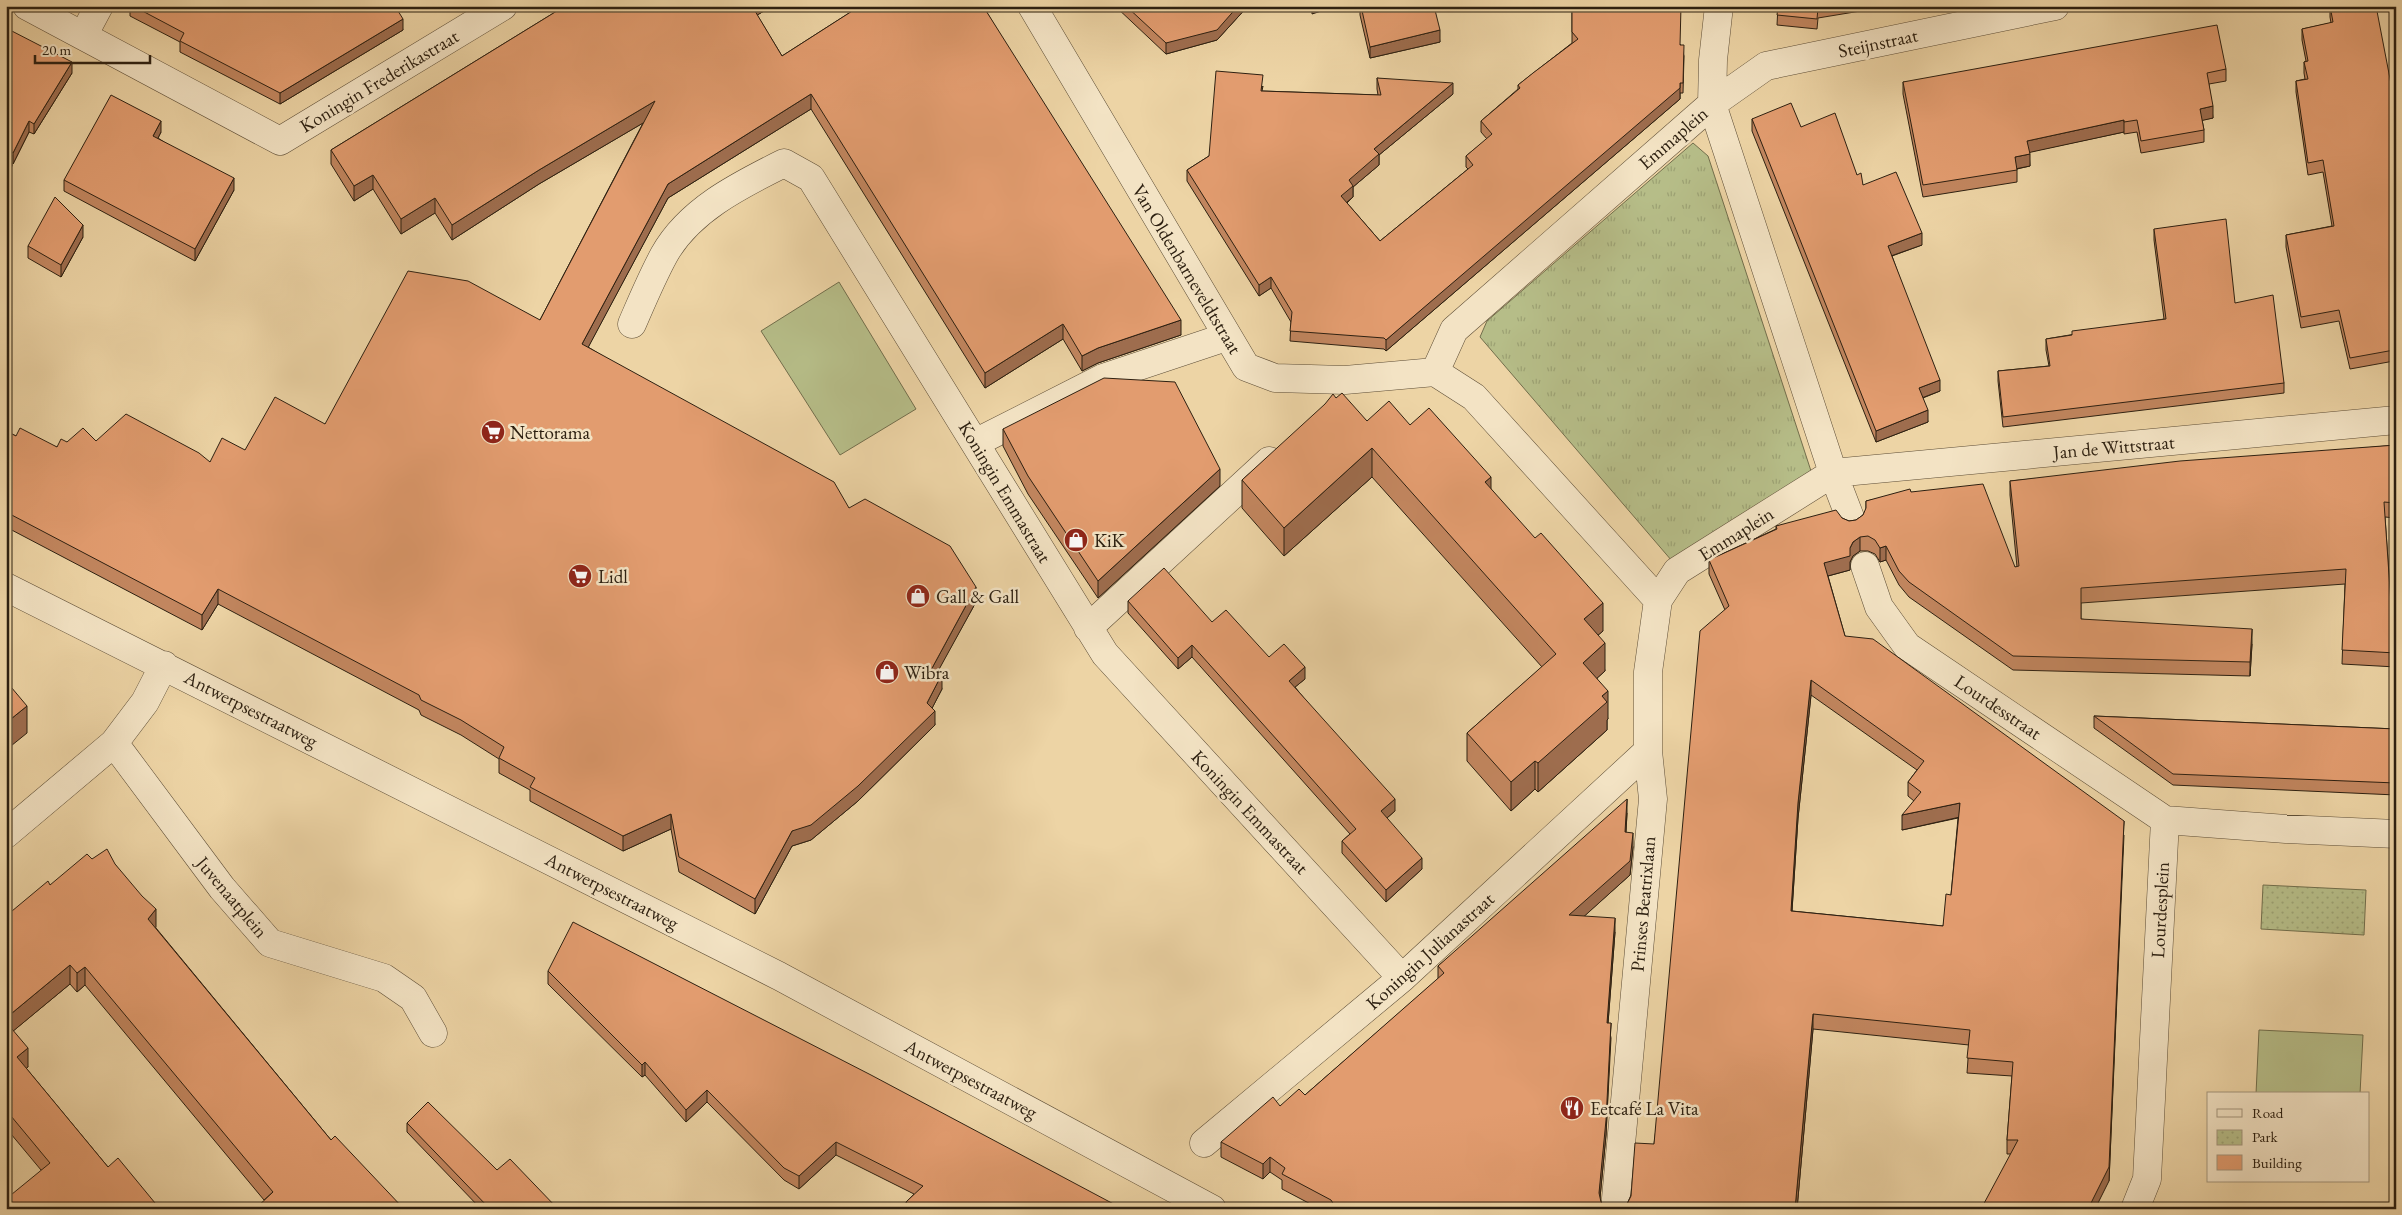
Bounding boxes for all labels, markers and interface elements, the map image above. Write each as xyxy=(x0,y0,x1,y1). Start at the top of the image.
street label: Steijnstraat xyxy=(1836,22,1920,64)
street label: Koningin Frederikastraat xyxy=(295,24,463,138)
scale bar xyxy=(35,32,150,64)
text: 20 m xyxy=(42,40,71,59)
street label: Emmaplein xyxy=(1633,101,1713,175)
street label: Van Oldenbarneveldtstraat xyxy=(1126,179,1248,359)
street label: Koningin Emmastraat xyxy=(953,416,1057,568)
supermarket icon: Nettorama xyxy=(480,419,506,445)
place label: Nettorama xyxy=(510,420,591,445)
street label: Jan de Wittstraat xyxy=(2050,429,2176,465)
street label: Emmaplein xyxy=(1694,501,1778,567)
shop icon: KiK xyxy=(1063,527,1089,553)
place label: KiK xyxy=(1094,528,1126,553)
supermarket icon: Lidl xyxy=(567,563,593,589)
place label: Lidl xyxy=(598,564,628,589)
shop icon: Gall & Gall xyxy=(905,583,931,609)
place label: Gall & Gall xyxy=(936,584,1020,609)
shop icon: Wibra xyxy=(874,659,900,685)
place label: Wibra xyxy=(904,660,950,685)
street label: Antwerpsestraatweg xyxy=(179,664,323,754)
street label: Lourdesstraat xyxy=(1950,669,2046,745)
street label: Koningin Emmastraat xyxy=(1186,745,1314,880)
street label: Prinses Beatrixlaan xyxy=(1625,835,1661,973)
street label: Antwerpsestraatweg xyxy=(540,846,684,936)
street label: Juvenaatplein xyxy=(189,849,273,943)
street label: Lourdesplein xyxy=(2145,861,2175,959)
street label: Koningin Julianastraat xyxy=(1361,887,1499,1015)
street label: Antwerpsestraatweg xyxy=(900,1033,1042,1125)
legend xyxy=(2207,1092,2370,1182)
restaurant icon: Eetcafé La Vita xyxy=(1559,1095,1585,1121)
place label: Eetcafé La Vita xyxy=(1590,1096,1699,1121)
text: Road xyxy=(2252,1103,2284,1122)
text: Park xyxy=(2252,1127,2279,1146)
text: Building xyxy=(2252,1153,2302,1172)

